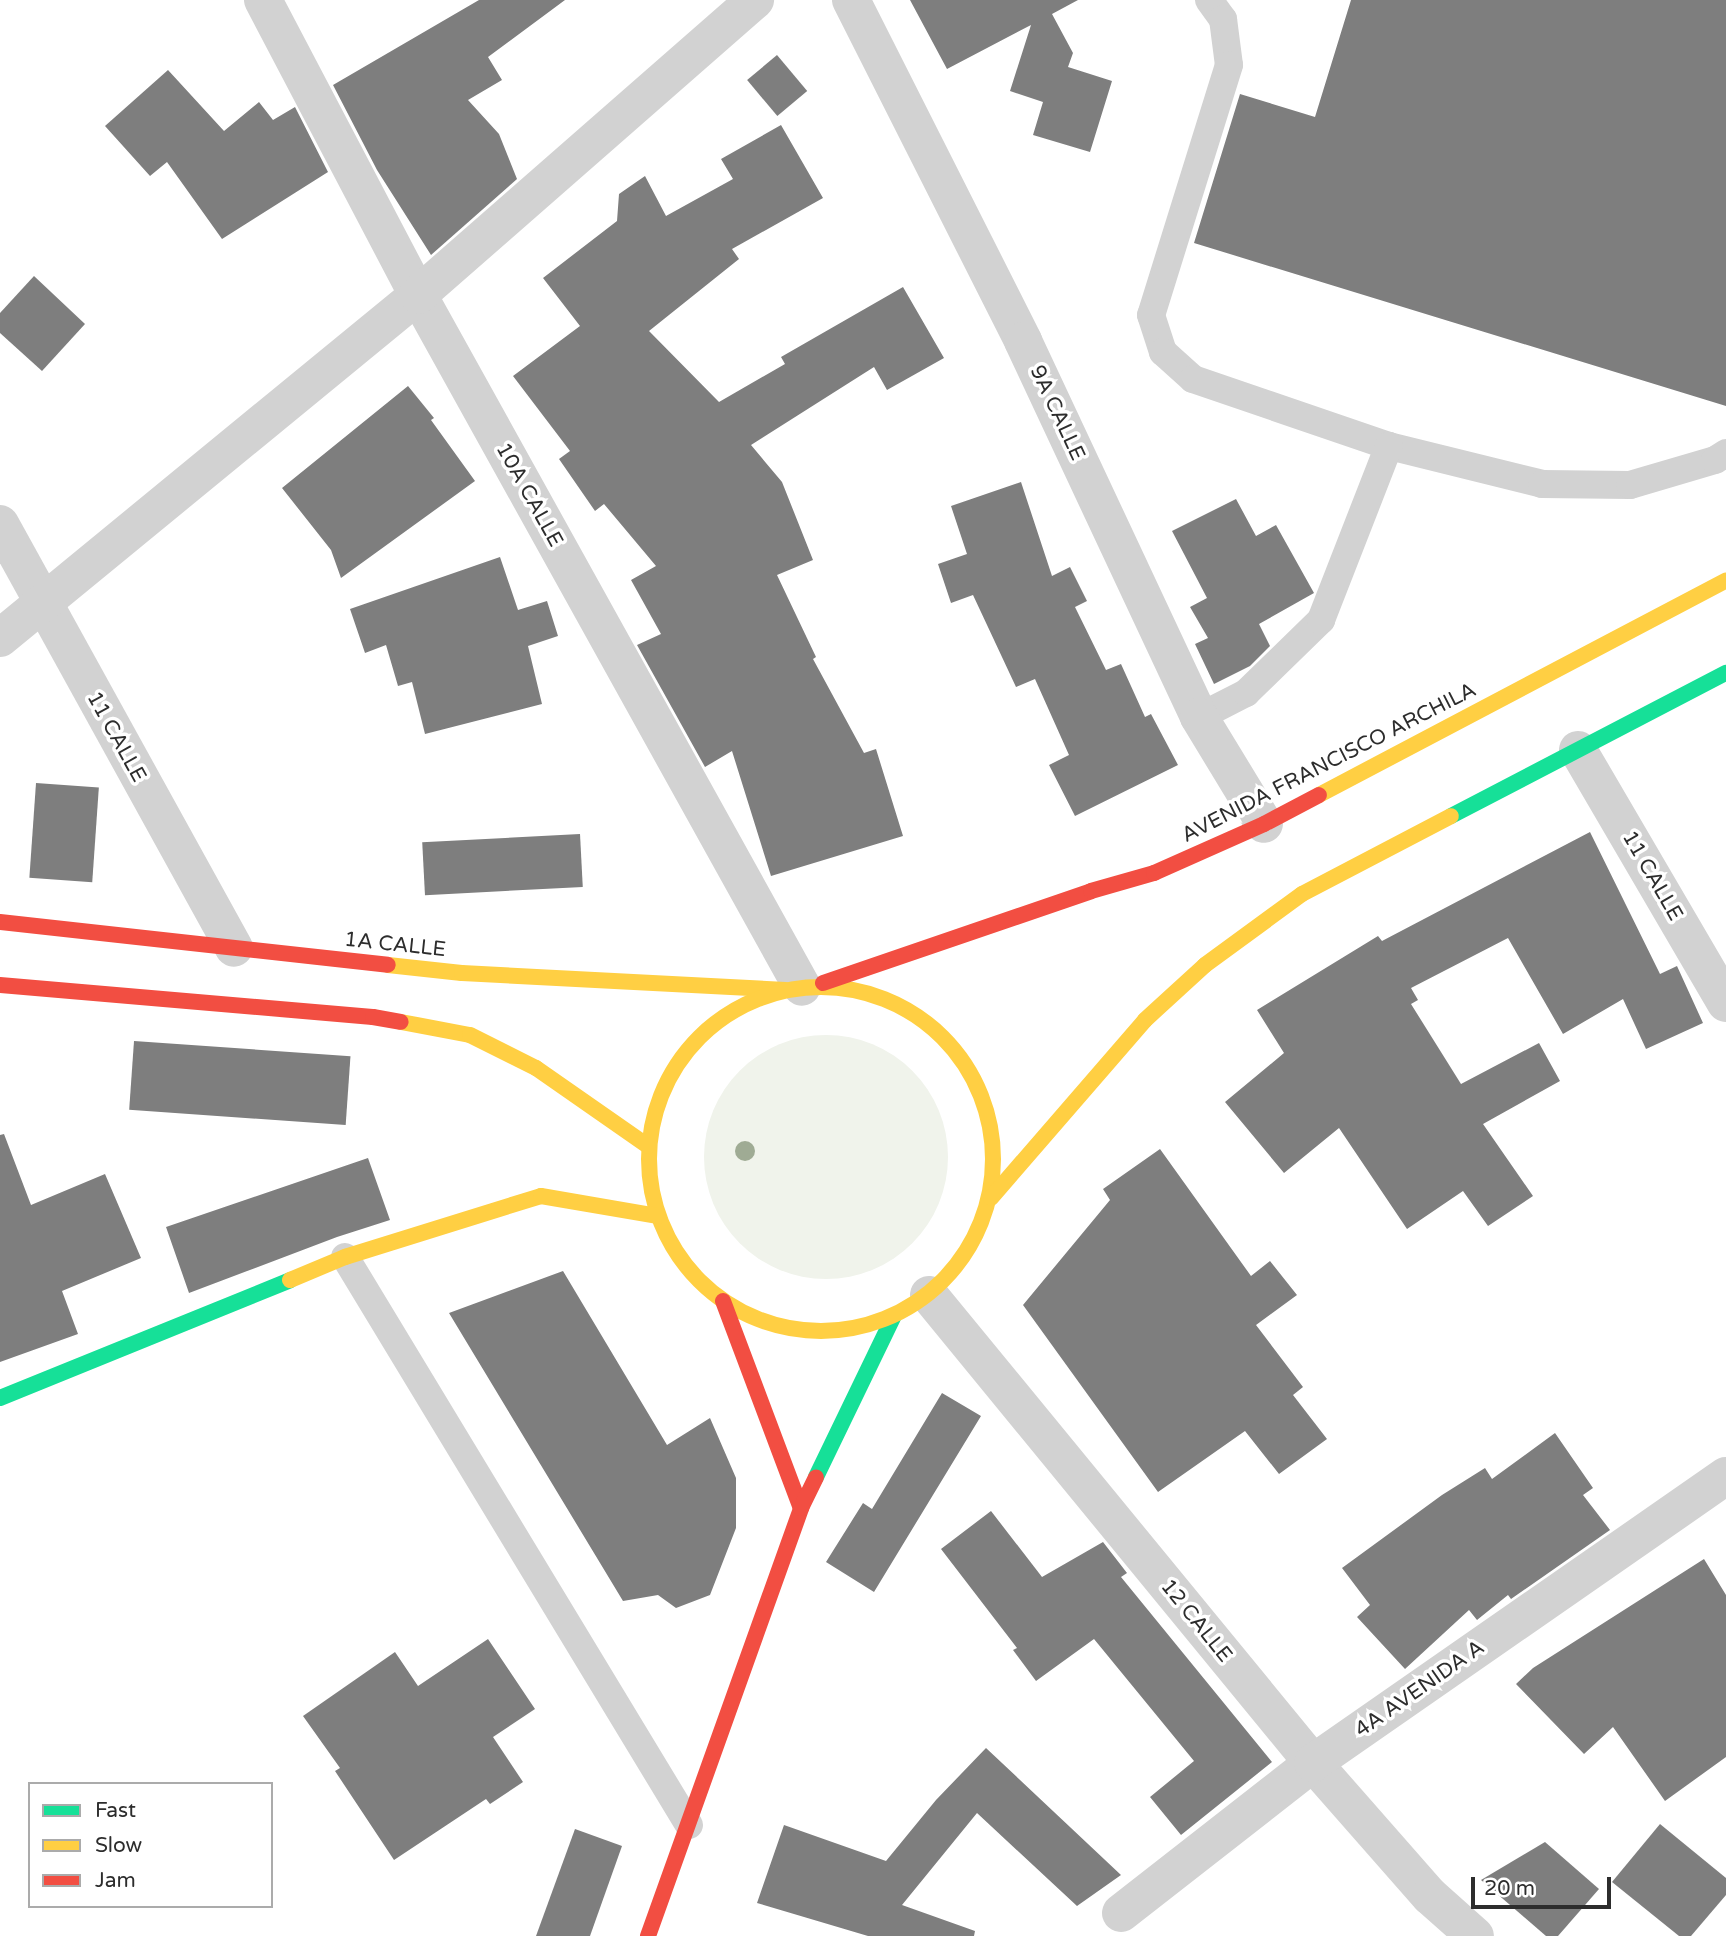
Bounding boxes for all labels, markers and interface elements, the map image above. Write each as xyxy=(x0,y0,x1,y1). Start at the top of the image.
street label: 9A CALLE xyxy=(1024,361,1090,465)
street label: 10A CALLE xyxy=(490,438,568,552)
street label: AVENIDA FRANCISCO ARCHILA xyxy=(1178,678,1480,848)
street label: 11 CALLE xyxy=(81,687,151,787)
street label: 11 CALLE xyxy=(1616,827,1688,925)
street label: 1A CALLE xyxy=(343,927,447,963)
street label: 12 CALLE xyxy=(1155,1574,1237,1668)
street label: 4A AVENIDA A xyxy=(1350,1635,1490,1743)
legend xyxy=(28,1782,273,1908)
text: Fast xyxy=(95,1798,136,1823)
text: Slow xyxy=(95,1833,142,1858)
scale bar xyxy=(1474,1862,1614,1906)
text: Jam xyxy=(95,1868,136,1893)
text: 20 m xyxy=(1484,1876,1535,1901)

